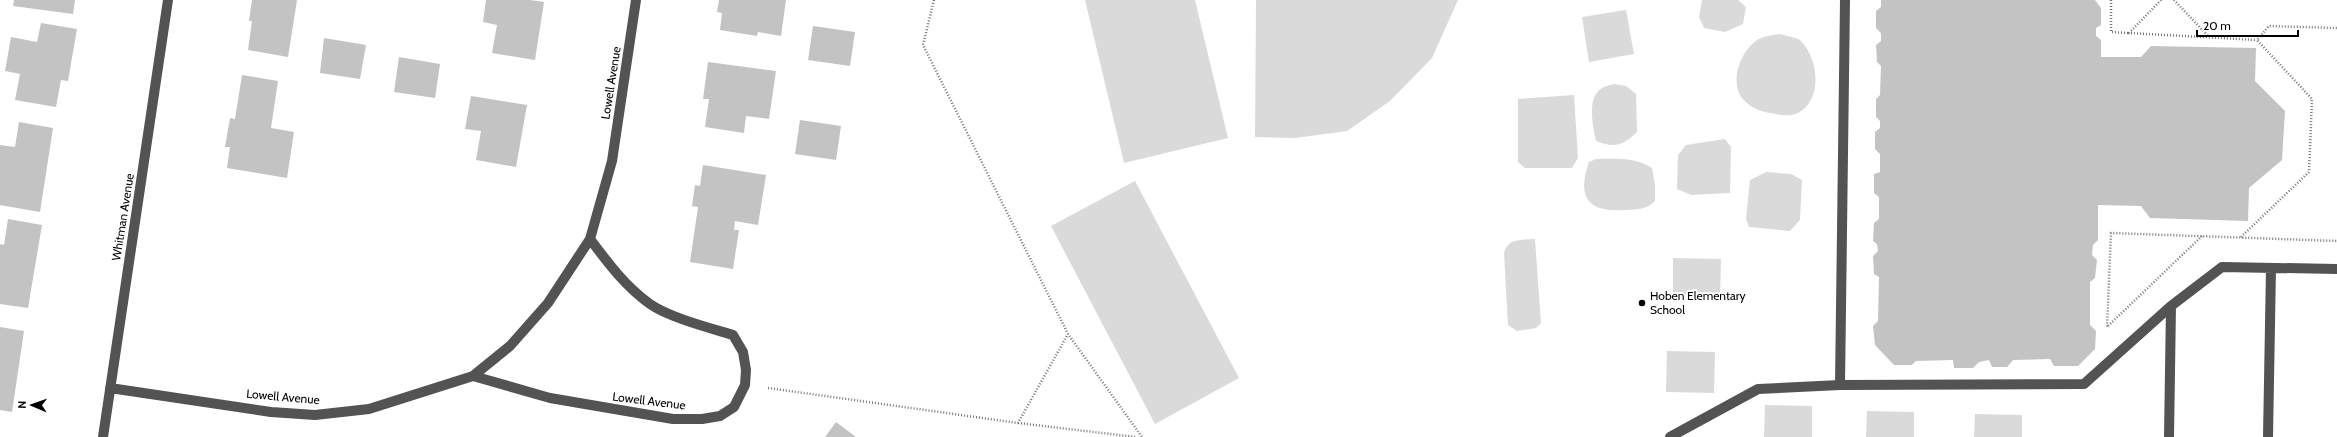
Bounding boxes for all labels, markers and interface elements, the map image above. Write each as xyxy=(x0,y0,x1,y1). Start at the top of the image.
scale bar xyxy=(2197,12,2298,38)
text: 20 m xyxy=(2203,18,2231,33)
street label: Lowell Avenue xyxy=(597,45,624,120)
street label: Whitman Avenue xyxy=(108,172,137,262)
place label: Hoben Elementary School xyxy=(1650,288,1746,317)
marker: Hoben Elementary School xyxy=(1637,298,1647,308)
north arrow xyxy=(12,385,52,425)
street label: Lowell Avenue xyxy=(246,386,320,407)
street label: Lowell Avenue xyxy=(612,389,687,412)
text: N xyxy=(15,401,29,409)

